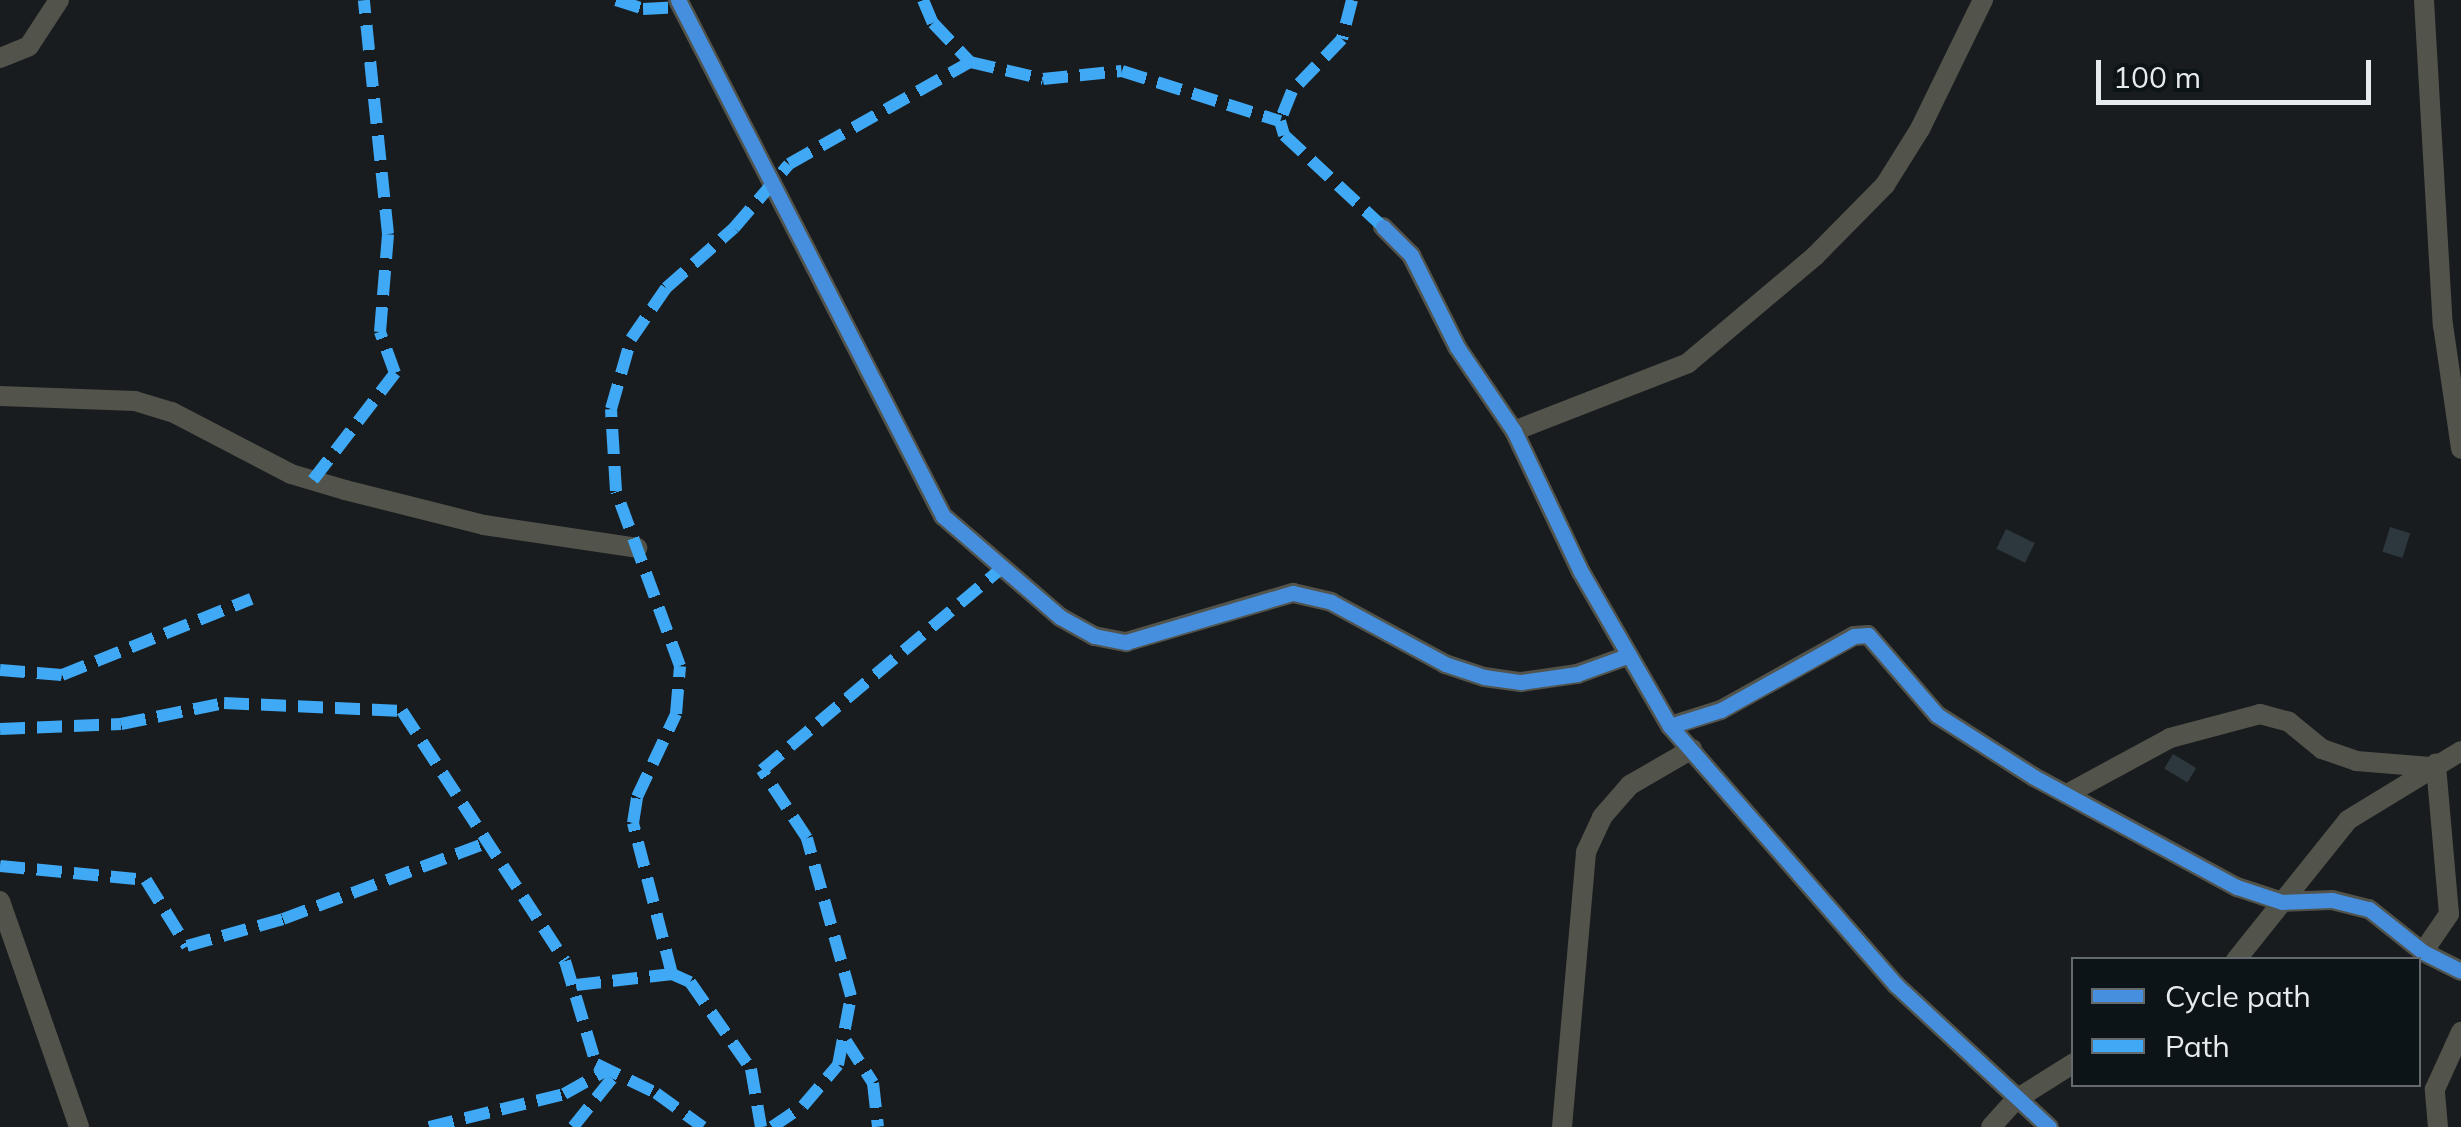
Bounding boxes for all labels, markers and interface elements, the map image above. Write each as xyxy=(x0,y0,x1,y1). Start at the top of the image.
scale bar xyxy=(2101,40,2376,102)
text: 100 m xyxy=(2113,58,2201,96)
legend xyxy=(2071,957,2421,1087)
text: Cycle path xyxy=(2165,977,2311,1015)
text: Path xyxy=(2165,1027,2230,1065)

